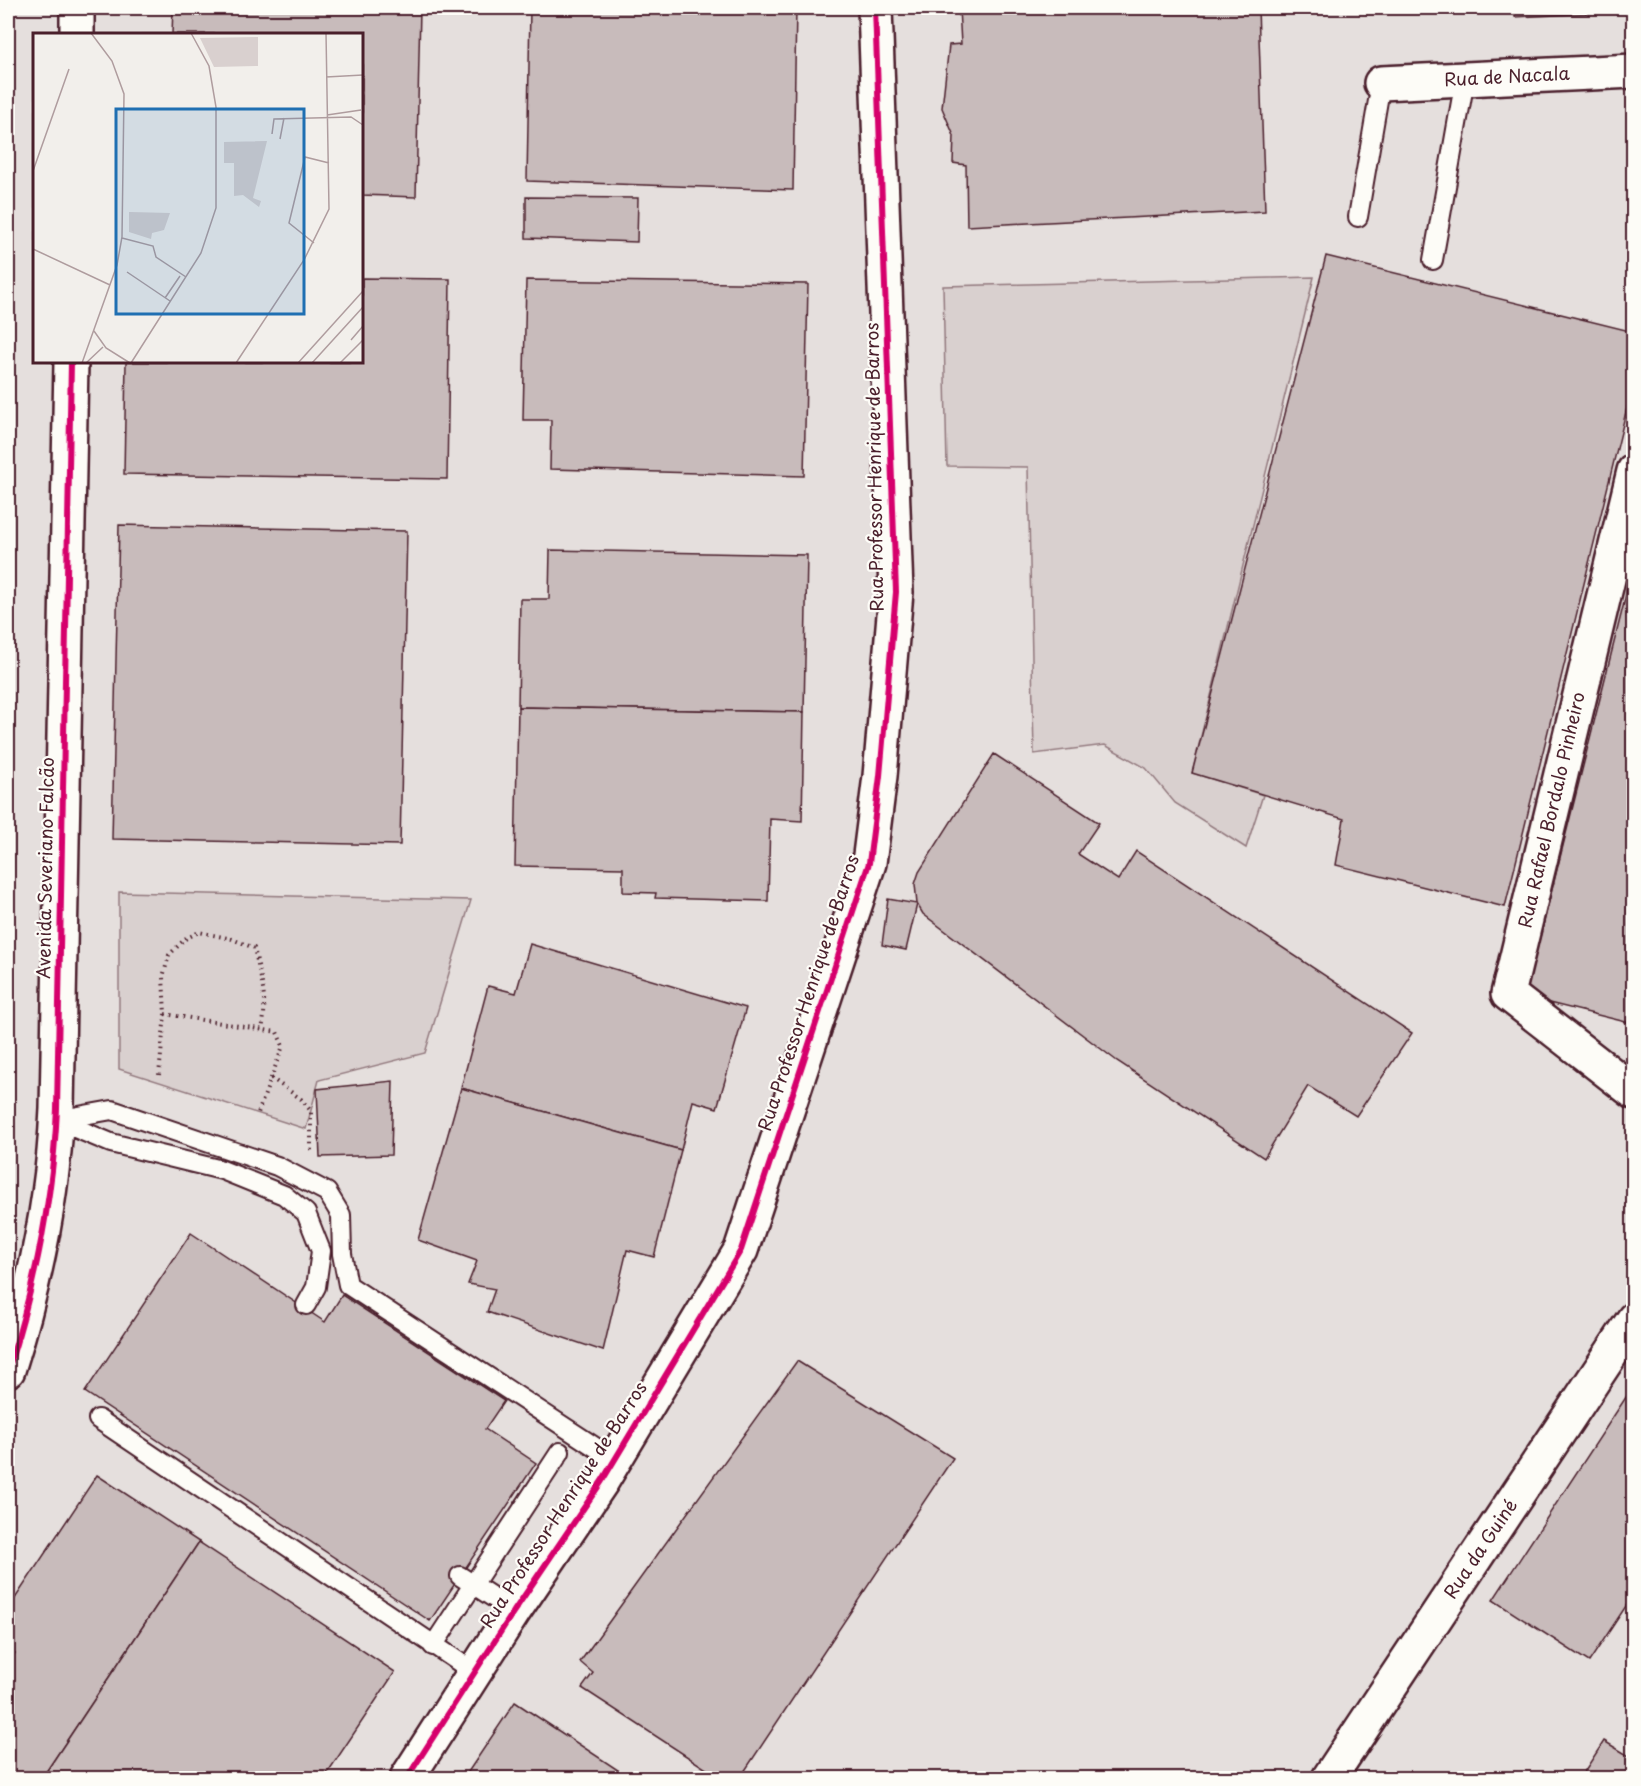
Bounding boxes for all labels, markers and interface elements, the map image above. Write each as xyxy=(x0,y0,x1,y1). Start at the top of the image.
inset map xyxy=(33,33,363,363)
street label: Rua de Nacala xyxy=(1443,59,1571,92)
street label: Rua Professor Henrique de Barros xyxy=(857,322,890,612)
street label: Rua Rafael Bordalo Pinheiro xyxy=(1510,689,1591,930)
street label: Avenida Severiano Falcão xyxy=(29,757,60,979)
street label: Rua Professor Henrique de Barros xyxy=(750,851,865,1134)
street label: Rua Professor Henrique de Barros xyxy=(473,1376,653,1633)
street label: Rua da Guiné xyxy=(1436,1493,1523,1603)

